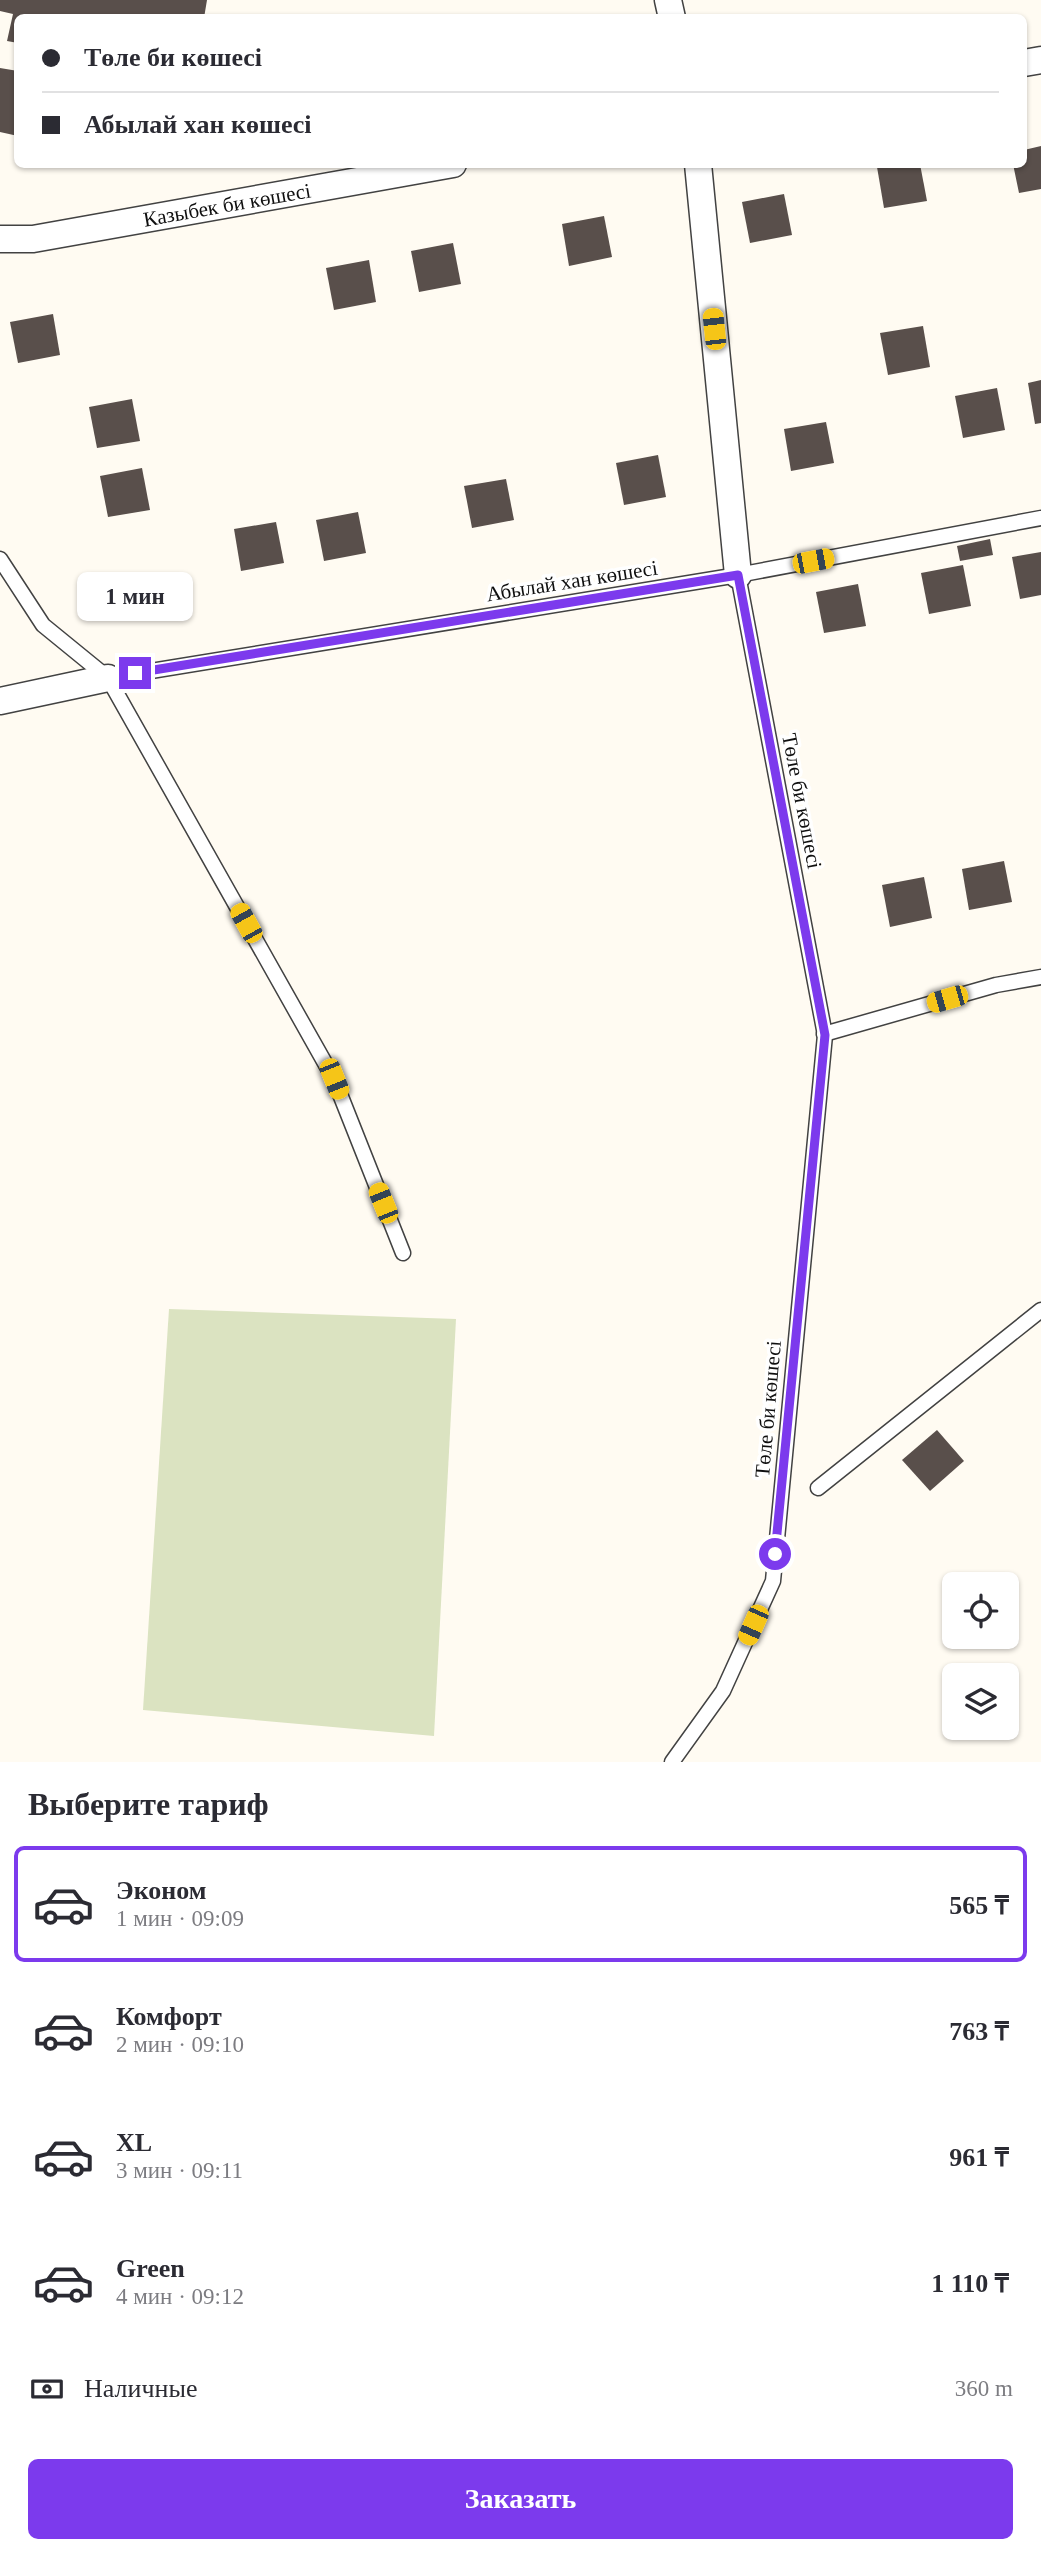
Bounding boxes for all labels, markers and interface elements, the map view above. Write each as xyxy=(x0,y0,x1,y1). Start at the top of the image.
text: Төле би көшесі xyxy=(84,43,262,72)
text: Абылай хан көшесі xyxy=(84,110,312,139)
street label: Казыбек би көшесі xyxy=(141,178,313,232)
car xyxy=(702,307,727,351)
car xyxy=(791,547,836,575)
street label: Абылай хан көшесі xyxy=(485,556,660,606)
callout: 1 мин xyxy=(77,572,193,620)
text: 1 мин xyxy=(105,584,165,609)
route end xyxy=(119,657,151,689)
street label: Төле би көшесі xyxy=(777,731,827,871)
car xyxy=(227,900,266,946)
car xyxy=(924,983,971,1015)
car xyxy=(317,1056,352,1102)
car xyxy=(366,1180,401,1226)
street label: Төле би көшесі xyxy=(750,1339,786,1479)
route start xyxy=(759,1538,791,1570)
map controls xyxy=(942,1572,1019,1740)
button: locate xyxy=(942,1572,1019,1649)
car xyxy=(735,1602,772,1648)
button: layers xyxy=(942,1663,1019,1740)
text: Выберите тариф xyxy=(28,1786,269,1822)
icon: car xyxy=(32,1873,95,1936)
text: Эконом xyxy=(116,1876,206,1905)
text: 565 ₸ xyxy=(949,1891,1009,1920)
text: 1 мин · 09:09 xyxy=(116,1906,244,1931)
icon: car xyxy=(32,1999,95,2062)
text: Комфорт xyxy=(116,2002,222,2031)
text: 763 ₸ xyxy=(949,2017,1009,2046)
text: 2 мин · 09:10 xyxy=(116,2032,244,2057)
icon: car xyxy=(32,2125,95,2188)
text: XL xyxy=(116,2128,152,2157)
text: 961 ₸ xyxy=(949,2143,1009,2172)
text: 3 мин · 09:11 xyxy=(116,2158,243,2183)
icon: car xyxy=(32,2251,95,2314)
text: Green xyxy=(116,2254,185,2283)
text: 1 110 ₸ xyxy=(931,2269,1009,2298)
text: 4 мин · 09:12 xyxy=(116,2284,244,2309)
icon: cash xyxy=(28,2370,66,2408)
text: Наличные xyxy=(84,2374,197,2403)
text: 360 m xyxy=(955,2376,1013,2401)
button: Заказать xyxy=(28,2459,1013,2539)

